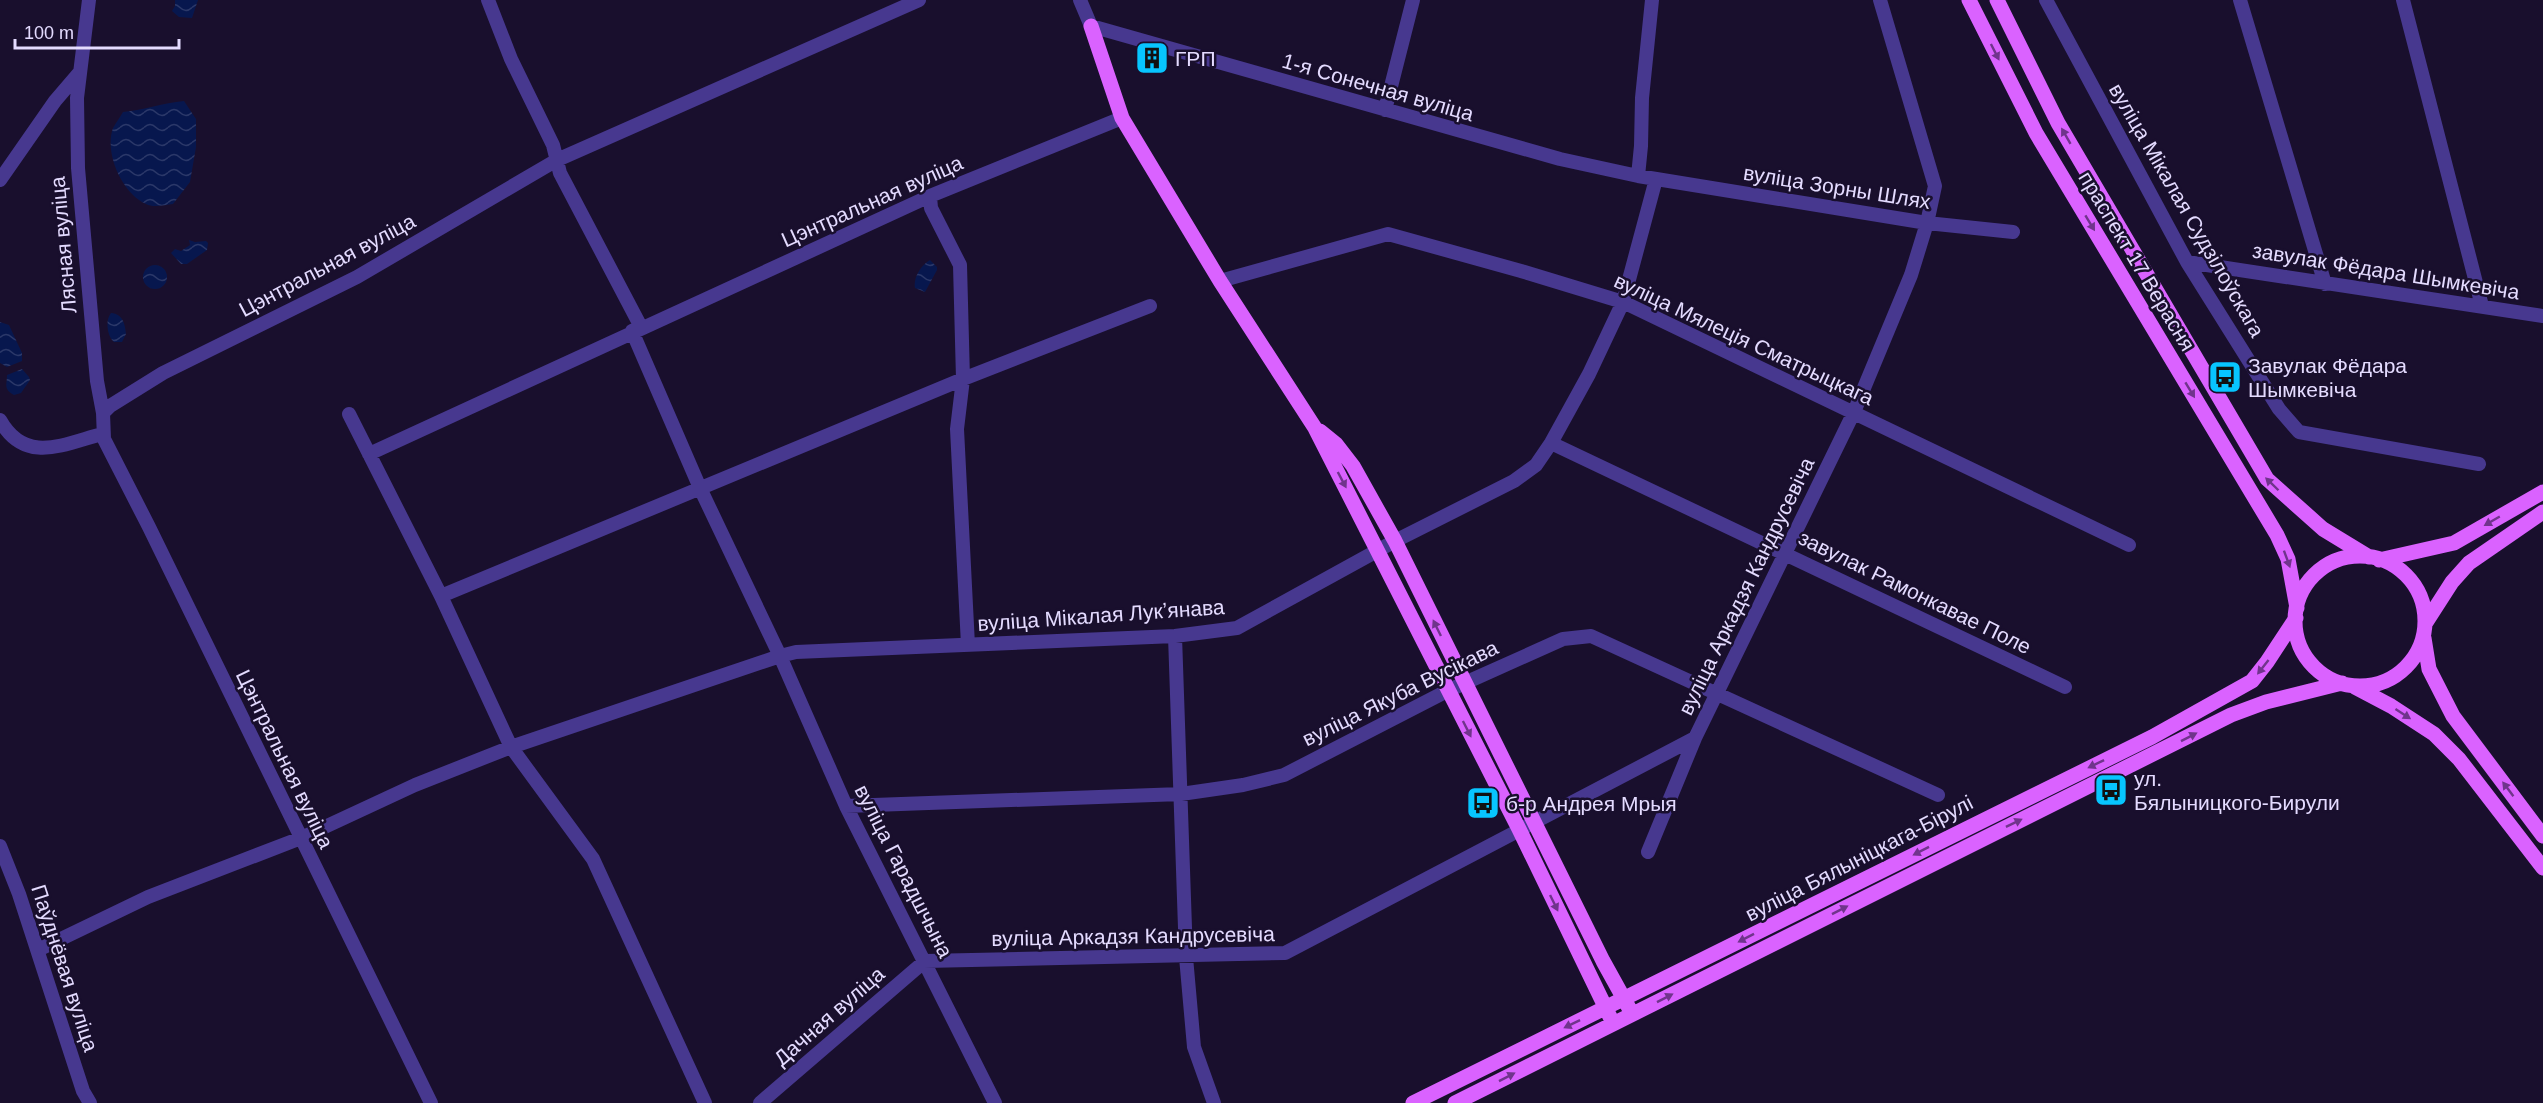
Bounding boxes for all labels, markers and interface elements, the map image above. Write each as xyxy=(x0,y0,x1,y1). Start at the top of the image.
scale bar xyxy=(15,12,178,50)
text: 100 m xyxy=(24,23,74,43)
building icon: ГРП xyxy=(1134,40,1170,76)
one-way arrow xyxy=(1991,44,2000,61)
place label: ГРП xyxy=(1175,47,1215,70)
street label: 1-я Сонечная вуліца xyxy=(1280,49,1477,125)
street label: вуліца Мікалая Судзілоўскага xyxy=(2105,79,2269,341)
one-way arrow xyxy=(2060,128,2071,144)
street label: Цэнтральная вуліца xyxy=(778,151,966,251)
street label: вуліца Зорны Шлях xyxy=(1742,161,1933,213)
street label: праспект 17 Верасня xyxy=(2074,167,2200,355)
street label: Лясная вуліца xyxy=(46,175,80,314)
street label: Цэнтральная вуліца xyxy=(235,209,419,321)
one-way arrow xyxy=(2084,215,2095,231)
street label: завулак Фёдара Шымкевіча xyxy=(2251,239,2521,304)
street label: вуліца Мялеція Сматрыцкага xyxy=(1611,269,1878,409)
place label: Завулак Фёдара Шымкевіча xyxy=(2248,354,2407,401)
bus stop icon: Завулак Фёдара Шымкевіча xyxy=(2207,359,2243,395)
one-way arrow xyxy=(2184,382,2195,398)
street label: вуліца Аркадзя Кандрусевіча xyxy=(1674,453,1819,718)
one-way arrow xyxy=(1337,471,1347,488)
one-way arrow xyxy=(2265,477,2280,491)
one-way arrow xyxy=(2483,516,2500,526)
street label: завулак Рамонкавае Поле xyxy=(1795,526,2035,658)
one-way arrow xyxy=(2283,550,2292,568)
street label: вуліца Мікалая Лукʼянава xyxy=(977,595,1226,635)
one-way arrow xyxy=(1433,619,1443,637)
street label: вуліца Якуба Вусікава xyxy=(1298,635,1502,750)
one-way arrow xyxy=(2257,659,2270,675)
street label: Цэнтральная вуліца xyxy=(232,666,338,852)
one-way arrow xyxy=(2395,709,2411,720)
one-way arrow xyxy=(1462,721,1472,738)
one-way arrow xyxy=(2180,732,2197,742)
one-way arrow xyxy=(2087,760,2104,769)
place label: ул. Бялыницкого-Бирули xyxy=(2134,767,2340,814)
bus stop icon: ул. Бялыницкого-Бирули xyxy=(2093,772,2129,808)
street label: вуліца Гарадшчына xyxy=(850,781,958,962)
one-way arrow xyxy=(2501,781,2514,797)
bus stop icon: б-р Андрея Мрыя xyxy=(1465,785,1501,821)
street label: вуліца Бялыніцкага-Бірулі xyxy=(1741,791,1977,925)
place label: б-р Андрея Мрыя xyxy=(1506,792,1677,815)
one-way arrow xyxy=(2006,819,2023,828)
one-way arrow xyxy=(1912,846,1929,855)
street label: Паўднёвая вуліца xyxy=(27,882,103,1055)
one-way arrow xyxy=(1550,895,1559,912)
one-way arrow xyxy=(1831,906,1848,915)
street label: вуліца Аркадзя Кандрусевіча xyxy=(991,922,1275,950)
one-way arrow xyxy=(1738,933,1755,943)
street label: Дачная вуліца xyxy=(769,962,889,1070)
one-way arrow xyxy=(1657,993,1674,1002)
one-way arrow xyxy=(1563,1020,1580,1029)
one-way arrow xyxy=(1499,1072,1516,1081)

